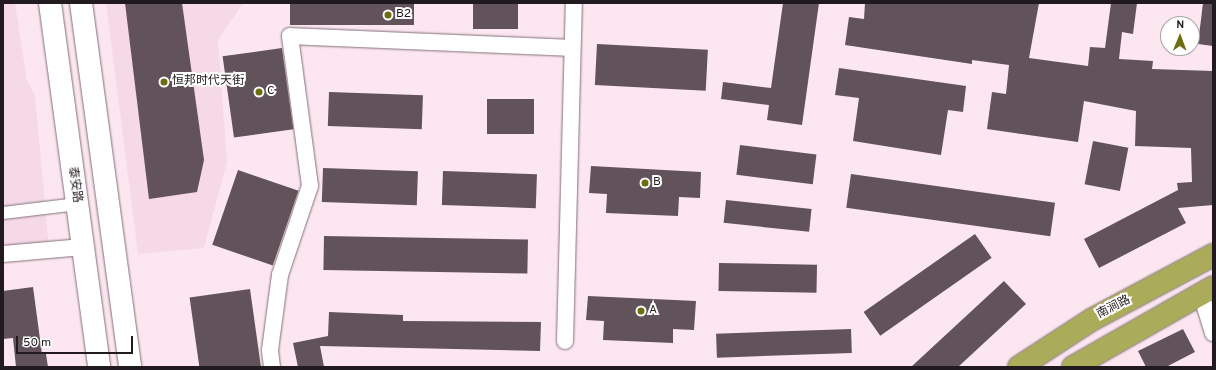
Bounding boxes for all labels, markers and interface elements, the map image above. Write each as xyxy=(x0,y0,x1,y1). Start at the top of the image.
place label: B2 xyxy=(396,8,411,22)
marker: B2 xyxy=(383,10,393,20)
north arrow xyxy=(1160,16,1200,56)
text: N xyxy=(1176,18,1184,32)
place label: 恒邦时代天街 xyxy=(172,75,244,89)
marker: 恒邦时代天街 xyxy=(159,77,169,87)
place label: C xyxy=(267,85,275,99)
marker: C xyxy=(254,87,264,97)
street label: 泰安路 xyxy=(64,166,84,204)
place label: B xyxy=(653,176,661,190)
marker: B xyxy=(640,178,650,188)
street label: 南涧路 xyxy=(1095,293,1133,323)
place label: A xyxy=(649,304,657,318)
marker: A xyxy=(636,306,646,316)
scale bar xyxy=(18,328,135,354)
text: 50 m xyxy=(23,335,51,351)

